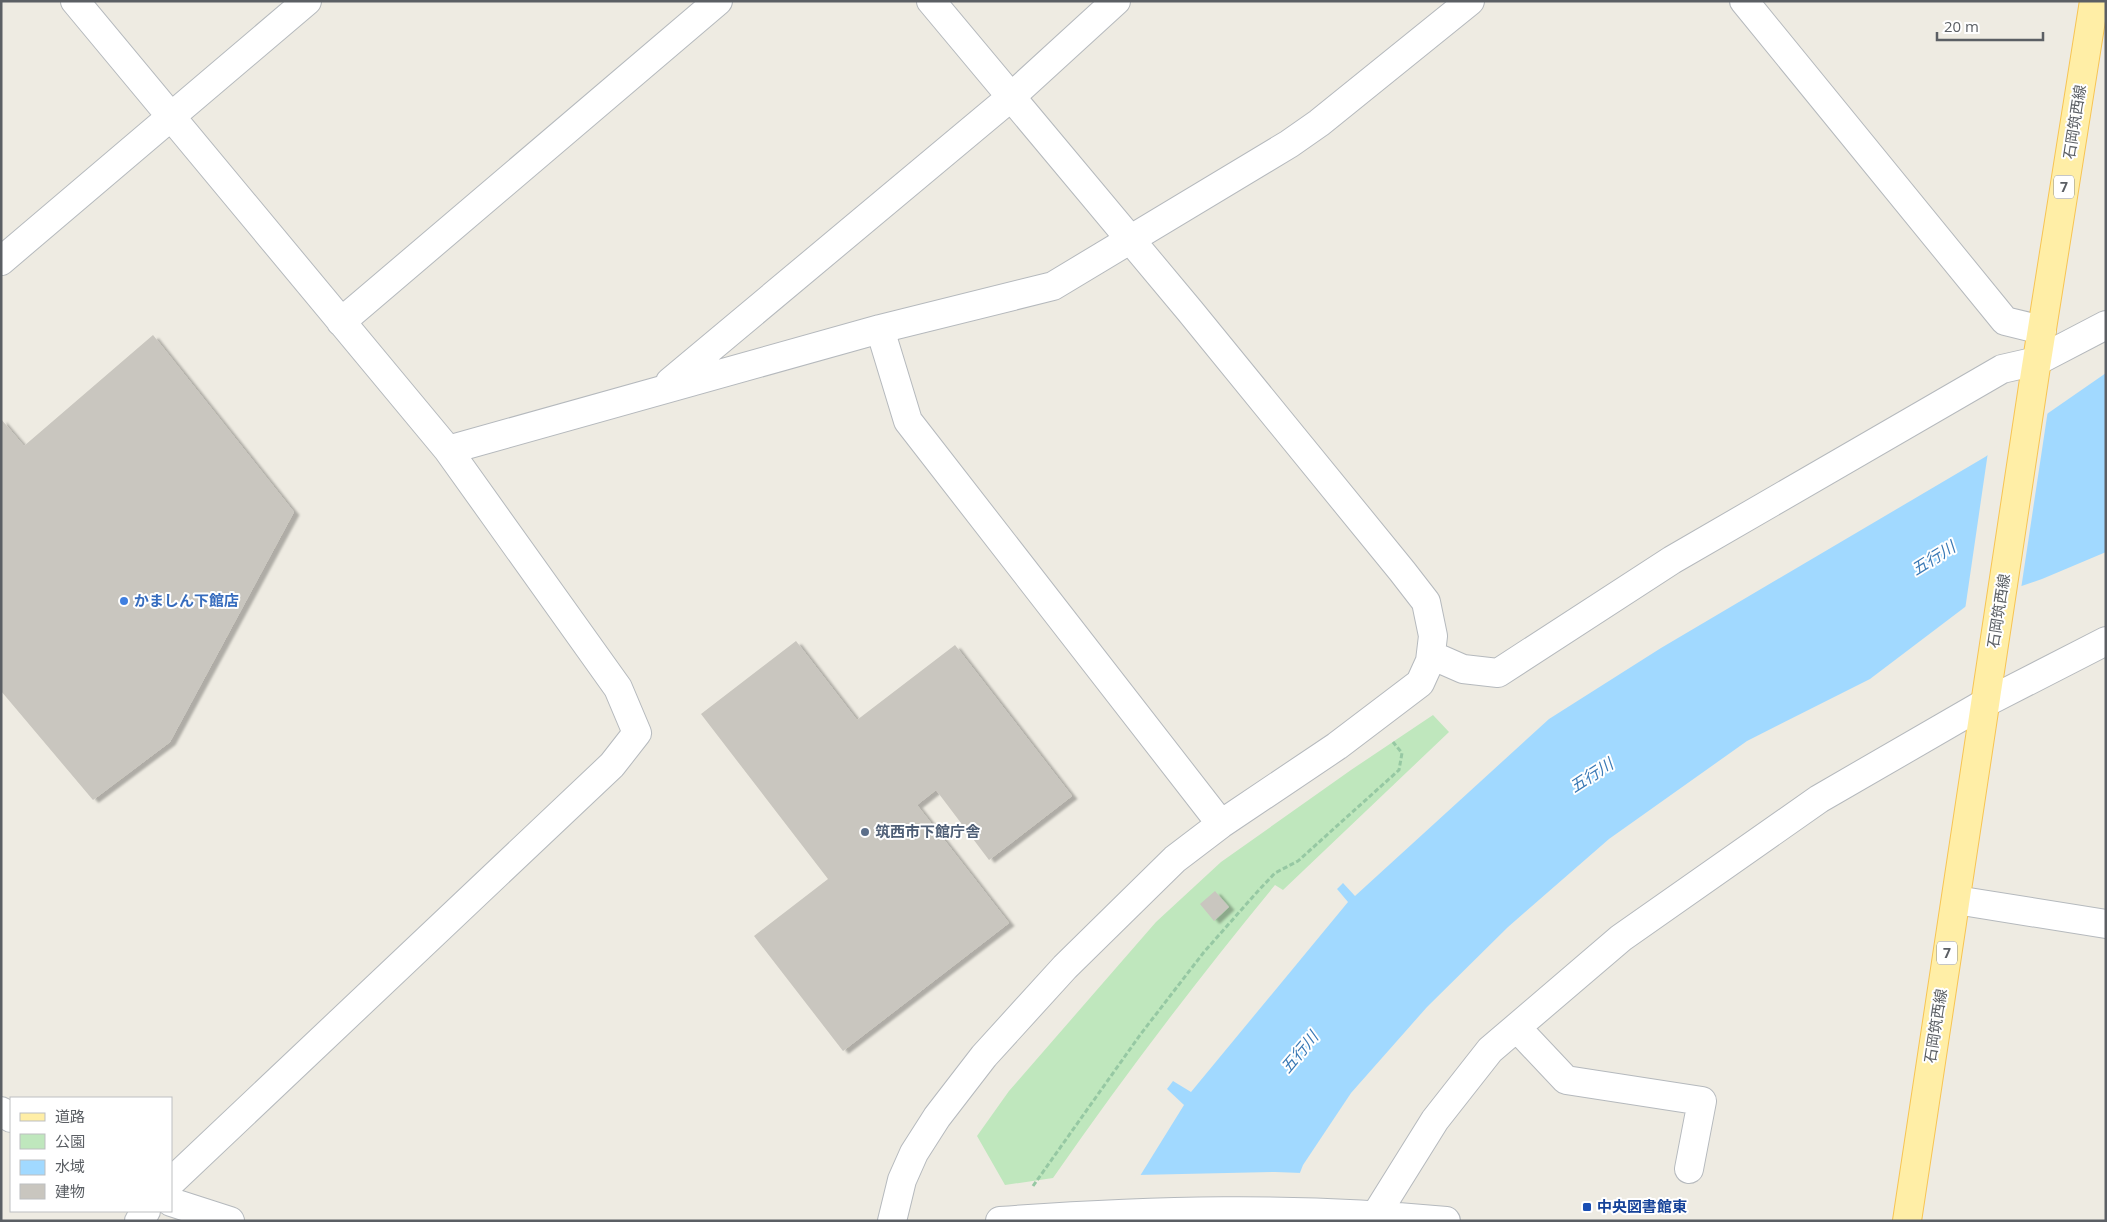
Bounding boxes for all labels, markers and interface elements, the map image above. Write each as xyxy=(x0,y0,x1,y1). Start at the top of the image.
scale bar xyxy=(1937,10,2043,42)
text: 20 m xyxy=(1944,16,1979,36)
street label: 石岡筑西線 xyxy=(2058,83,2090,160)
road number: 7 xyxy=(2054,176,2074,198)
water label: 五行川 xyxy=(1907,535,1961,580)
street label: 石岡筑西線 xyxy=(1982,572,2014,649)
place label: かましん下館店 xyxy=(134,590,239,610)
marker: かましん下館店 xyxy=(118,595,130,607)
water label: 五行川 xyxy=(1565,752,1619,797)
place label: 筑西市下館庁舎 xyxy=(875,821,981,841)
marker: 筑西市下館庁舎 xyxy=(859,826,871,838)
road number: 7 xyxy=(1937,941,1957,964)
street label: 石岡筑西線 xyxy=(1919,987,1951,1064)
water label: 五行川 xyxy=(1275,1025,1324,1077)
legend xyxy=(10,1097,172,1212)
text: 道路 xyxy=(55,1106,85,1126)
text: 公園 xyxy=(55,1131,85,1151)
text: 水域 xyxy=(55,1156,85,1176)
text: 建物 xyxy=(55,1181,85,1201)
place label: 中央図書館東 xyxy=(1597,1196,1687,1216)
marker: 中央図書館東 xyxy=(1581,1201,1593,1213)

